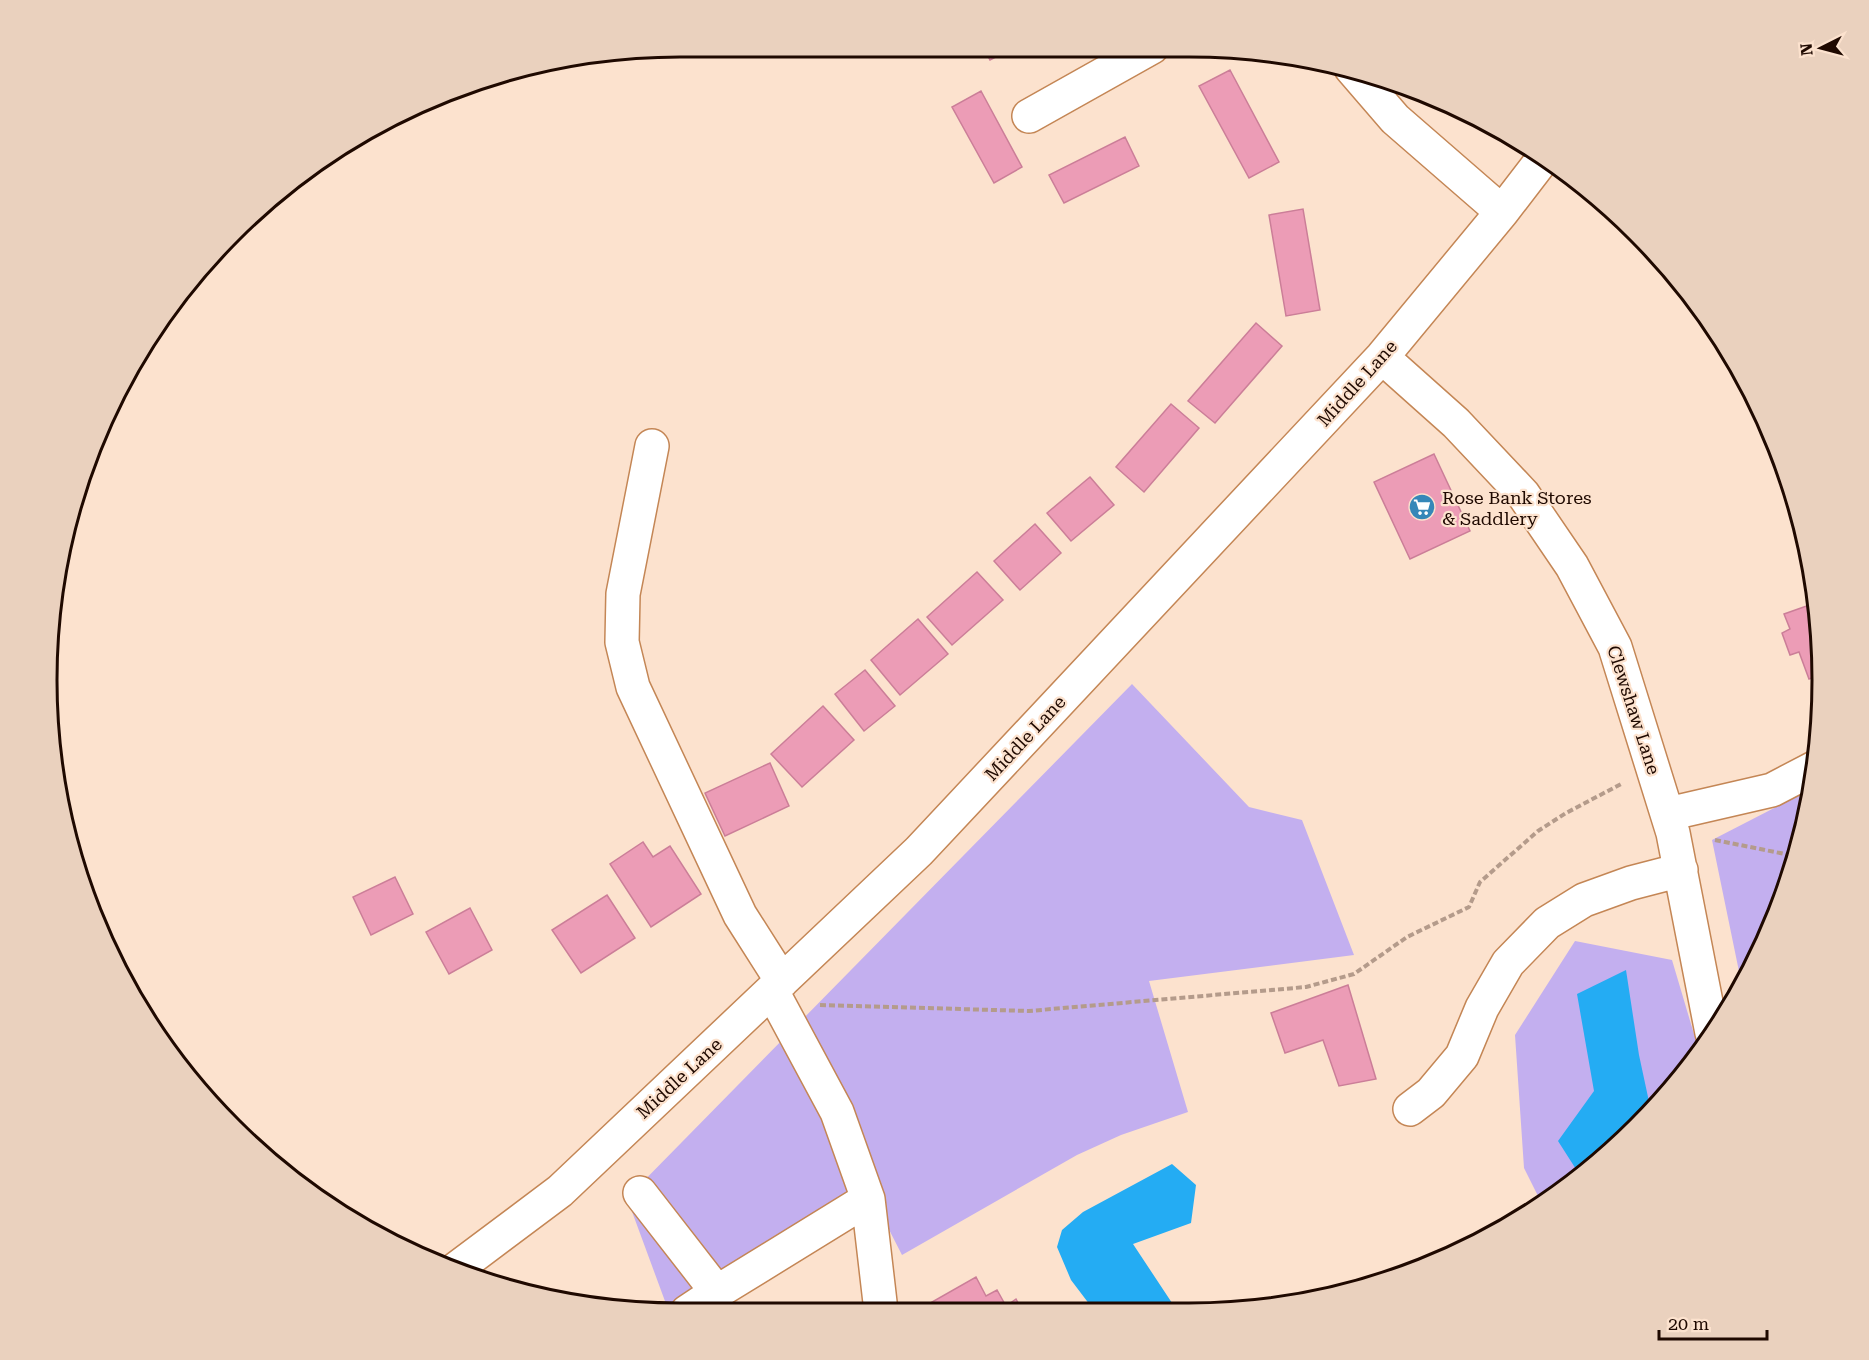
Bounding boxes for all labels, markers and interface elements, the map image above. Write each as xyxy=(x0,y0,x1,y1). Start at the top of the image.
north arrow xyxy=(1791,18,1851,78)
text: N xyxy=(1796,42,1817,57)
street label: Middle Lane xyxy=(1313,336,1401,430)
place label: Rose Bank Stores & Saddlery xyxy=(1442,487,1592,529)
supermarket icon: Rose Bank Stores & Saddlery xyxy=(1407,492,1437,522)
street label: Clewshaw Lane xyxy=(1603,643,1665,777)
street label: Middle Lane xyxy=(980,691,1070,785)
street label: Middle Lane xyxy=(632,1033,726,1123)
scale bar xyxy=(1659,1303,1767,1341)
text: 20 m xyxy=(1668,1313,1709,1334)

